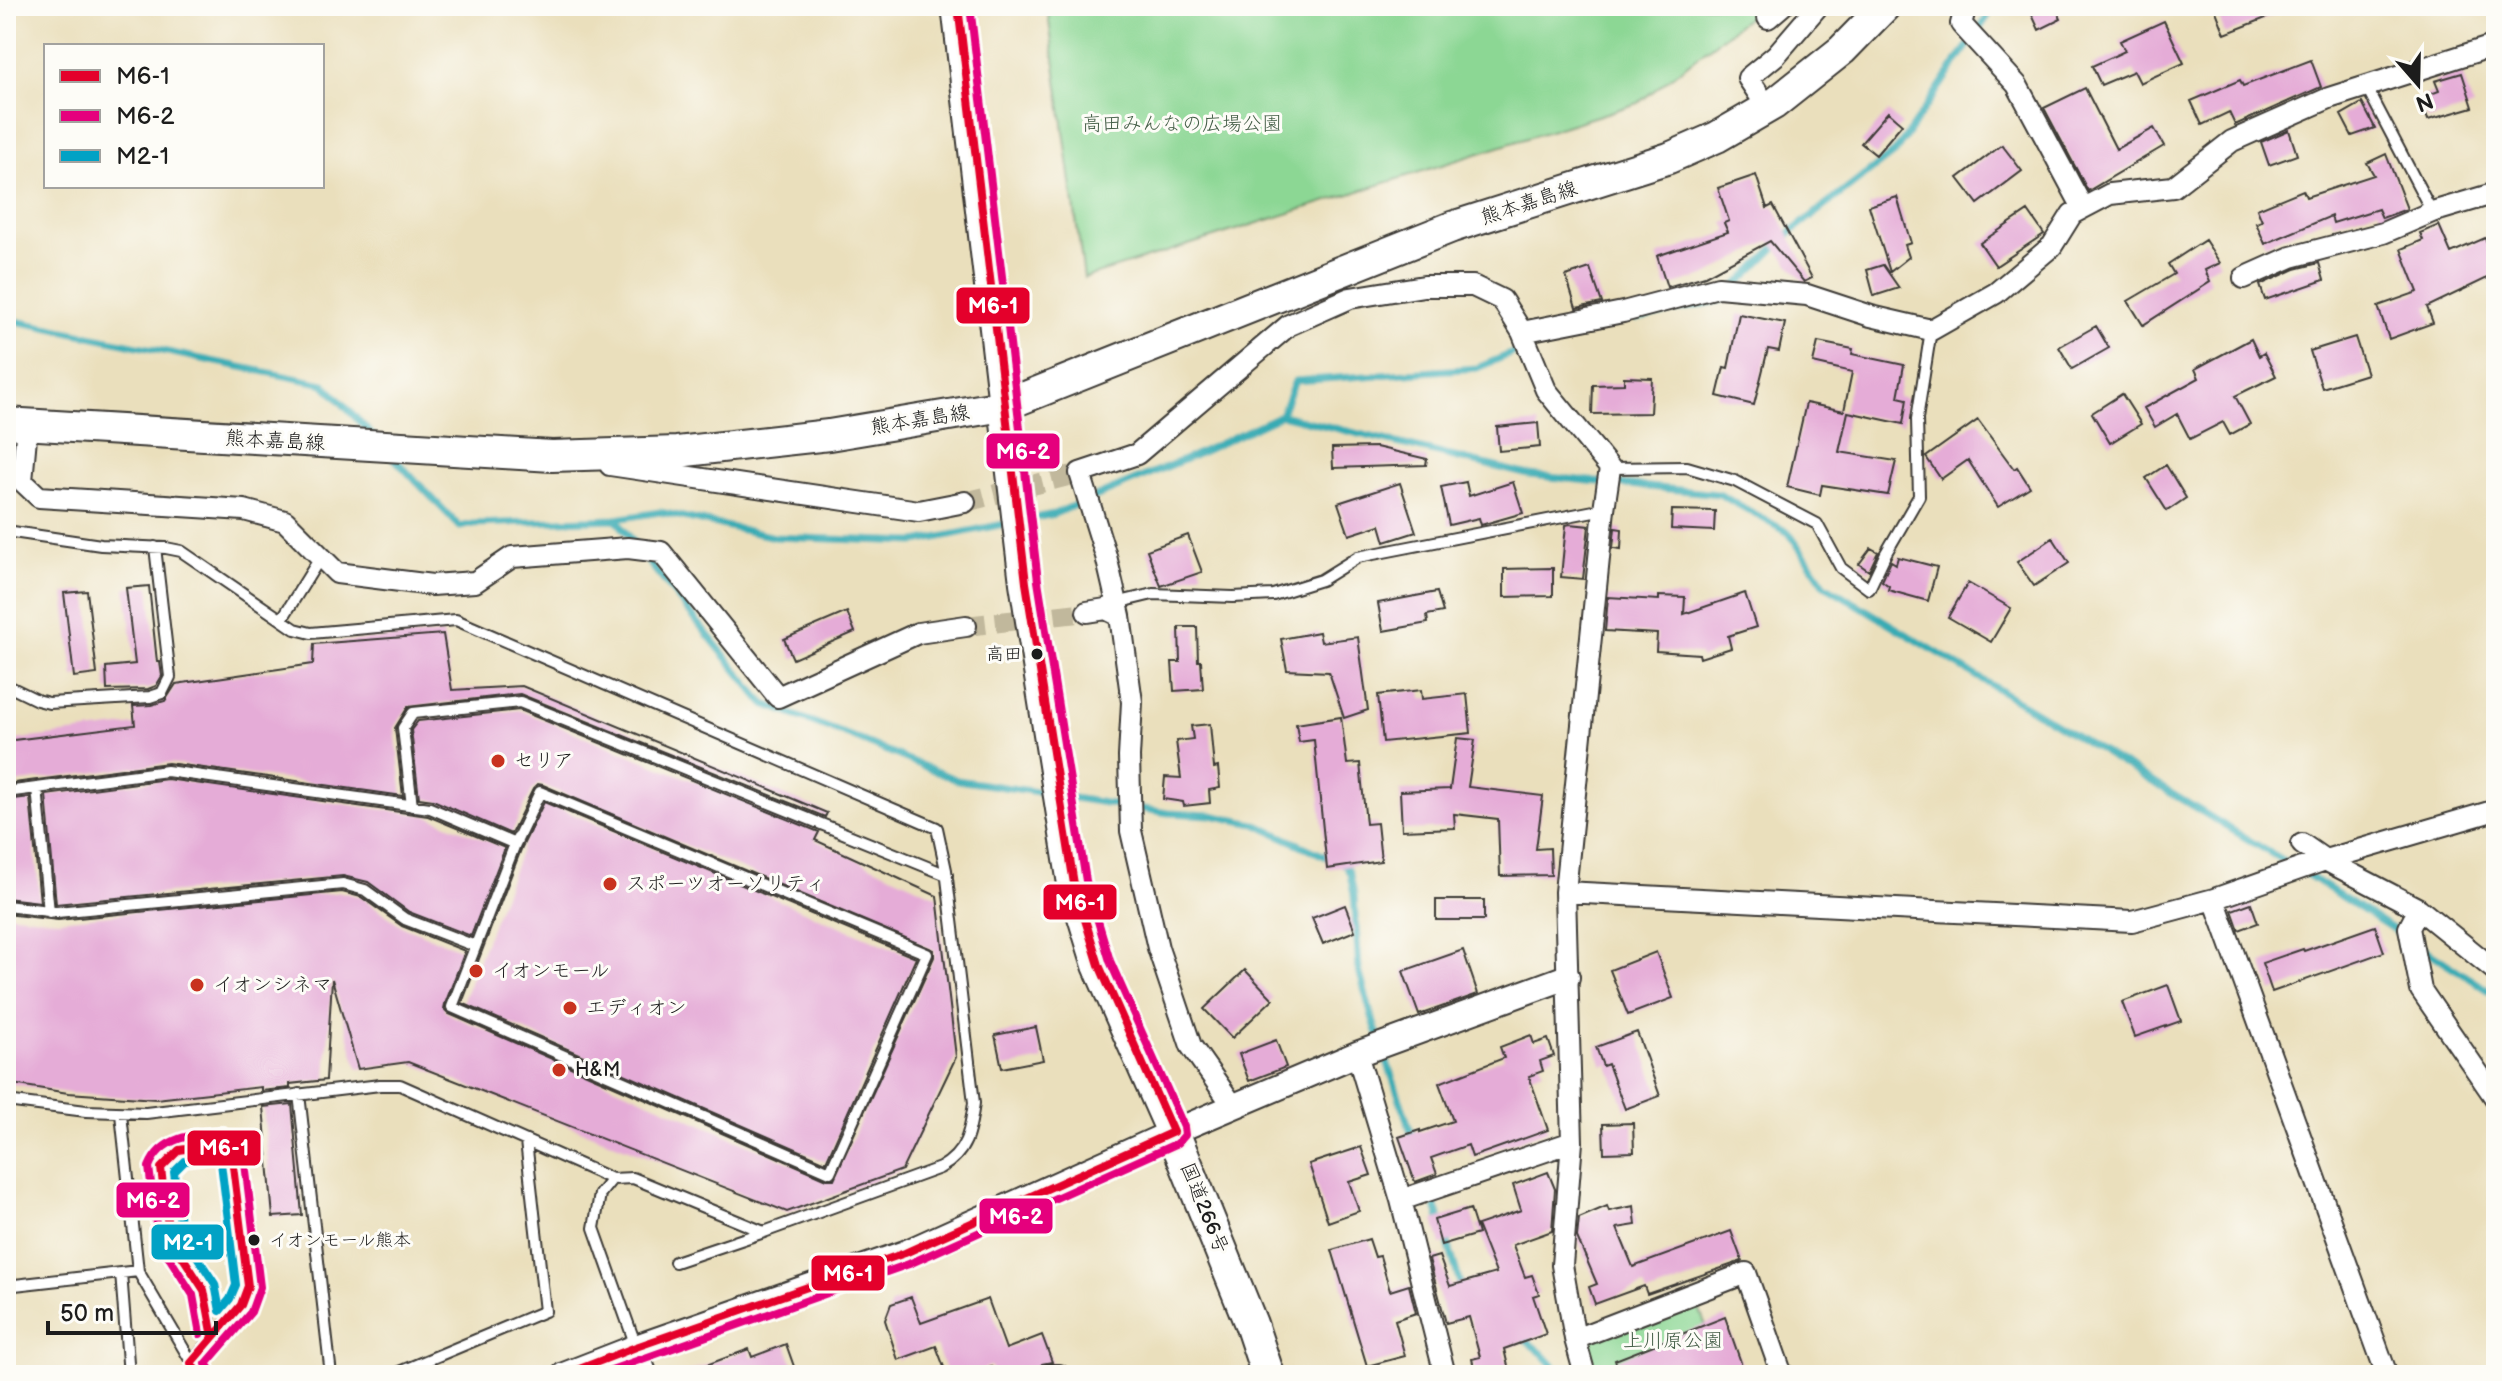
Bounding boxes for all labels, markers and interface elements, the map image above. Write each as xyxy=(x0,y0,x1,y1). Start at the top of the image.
legend xyxy=(44,44,324,188)
north arrow xyxy=(2378,44,2458,124)
text: M6-1 xyxy=(116,62,169,91)
text: N xyxy=(2412,86,2437,117)
text: M6-2 xyxy=(116,102,174,131)
park label: 高田みんなの広場公園 xyxy=(1082,112,1282,136)
text: M2-1 xyxy=(116,142,169,171)
street label: 熊本嘉島線 xyxy=(1478,176,1580,230)
line badge: M6-1 xyxy=(955,286,1031,325)
text: M6-1 xyxy=(968,293,1018,320)
street label: 熊本嘉島線 xyxy=(869,400,971,440)
street label: 熊本嘉島線 xyxy=(224,426,326,456)
line badge: M6-2 xyxy=(985,432,1061,470)
text: M6-2 xyxy=(996,439,1050,466)
place label: 高田 xyxy=(986,644,1022,665)
marker: 高田 xyxy=(1029,646,1045,662)
place label: セリア xyxy=(514,749,574,773)
marker: セリア xyxy=(489,752,507,770)
place label: スポーツオーソリティ xyxy=(626,872,826,896)
marker: スポーツオーソリティ xyxy=(601,875,619,893)
line badge: M6-1 xyxy=(1042,883,1118,921)
text: M6-1 xyxy=(1055,890,1105,917)
place label: イオンモール xyxy=(492,959,610,983)
marker: イオンモール xyxy=(467,962,485,980)
place label: イオンシネマ xyxy=(213,973,332,997)
marker: イオンシネマ xyxy=(188,976,206,994)
place label: エディオン xyxy=(586,996,687,1020)
marker: エディオン xyxy=(561,999,579,1017)
place label: H&M xyxy=(575,1058,620,1082)
marker: H&M xyxy=(550,1061,568,1079)
line badge: M6-1 xyxy=(186,1129,262,1167)
text: M6-1 xyxy=(199,1135,249,1162)
street label: 国道266号 xyxy=(1175,1159,1233,1257)
line badge: M6-2 xyxy=(115,1181,191,1219)
text: M6-2 xyxy=(126,1188,180,1215)
line badge: M6-2 xyxy=(978,1197,1054,1235)
text: M6-2 xyxy=(989,1204,1043,1231)
line badge: M2-1 xyxy=(150,1223,225,1261)
text: M2-1 xyxy=(163,1230,213,1257)
place label: イオンモール熊本 xyxy=(269,1230,411,1251)
marker: イオンモール熊本 xyxy=(246,1232,262,1248)
line badge: M6-1 xyxy=(810,1254,886,1292)
text: M6-1 xyxy=(823,1261,873,1288)
scale bar xyxy=(48,1285,216,1335)
text: 50 m xyxy=(60,1299,114,1328)
park label: 上川原公園 xyxy=(1623,1329,1723,1353)

